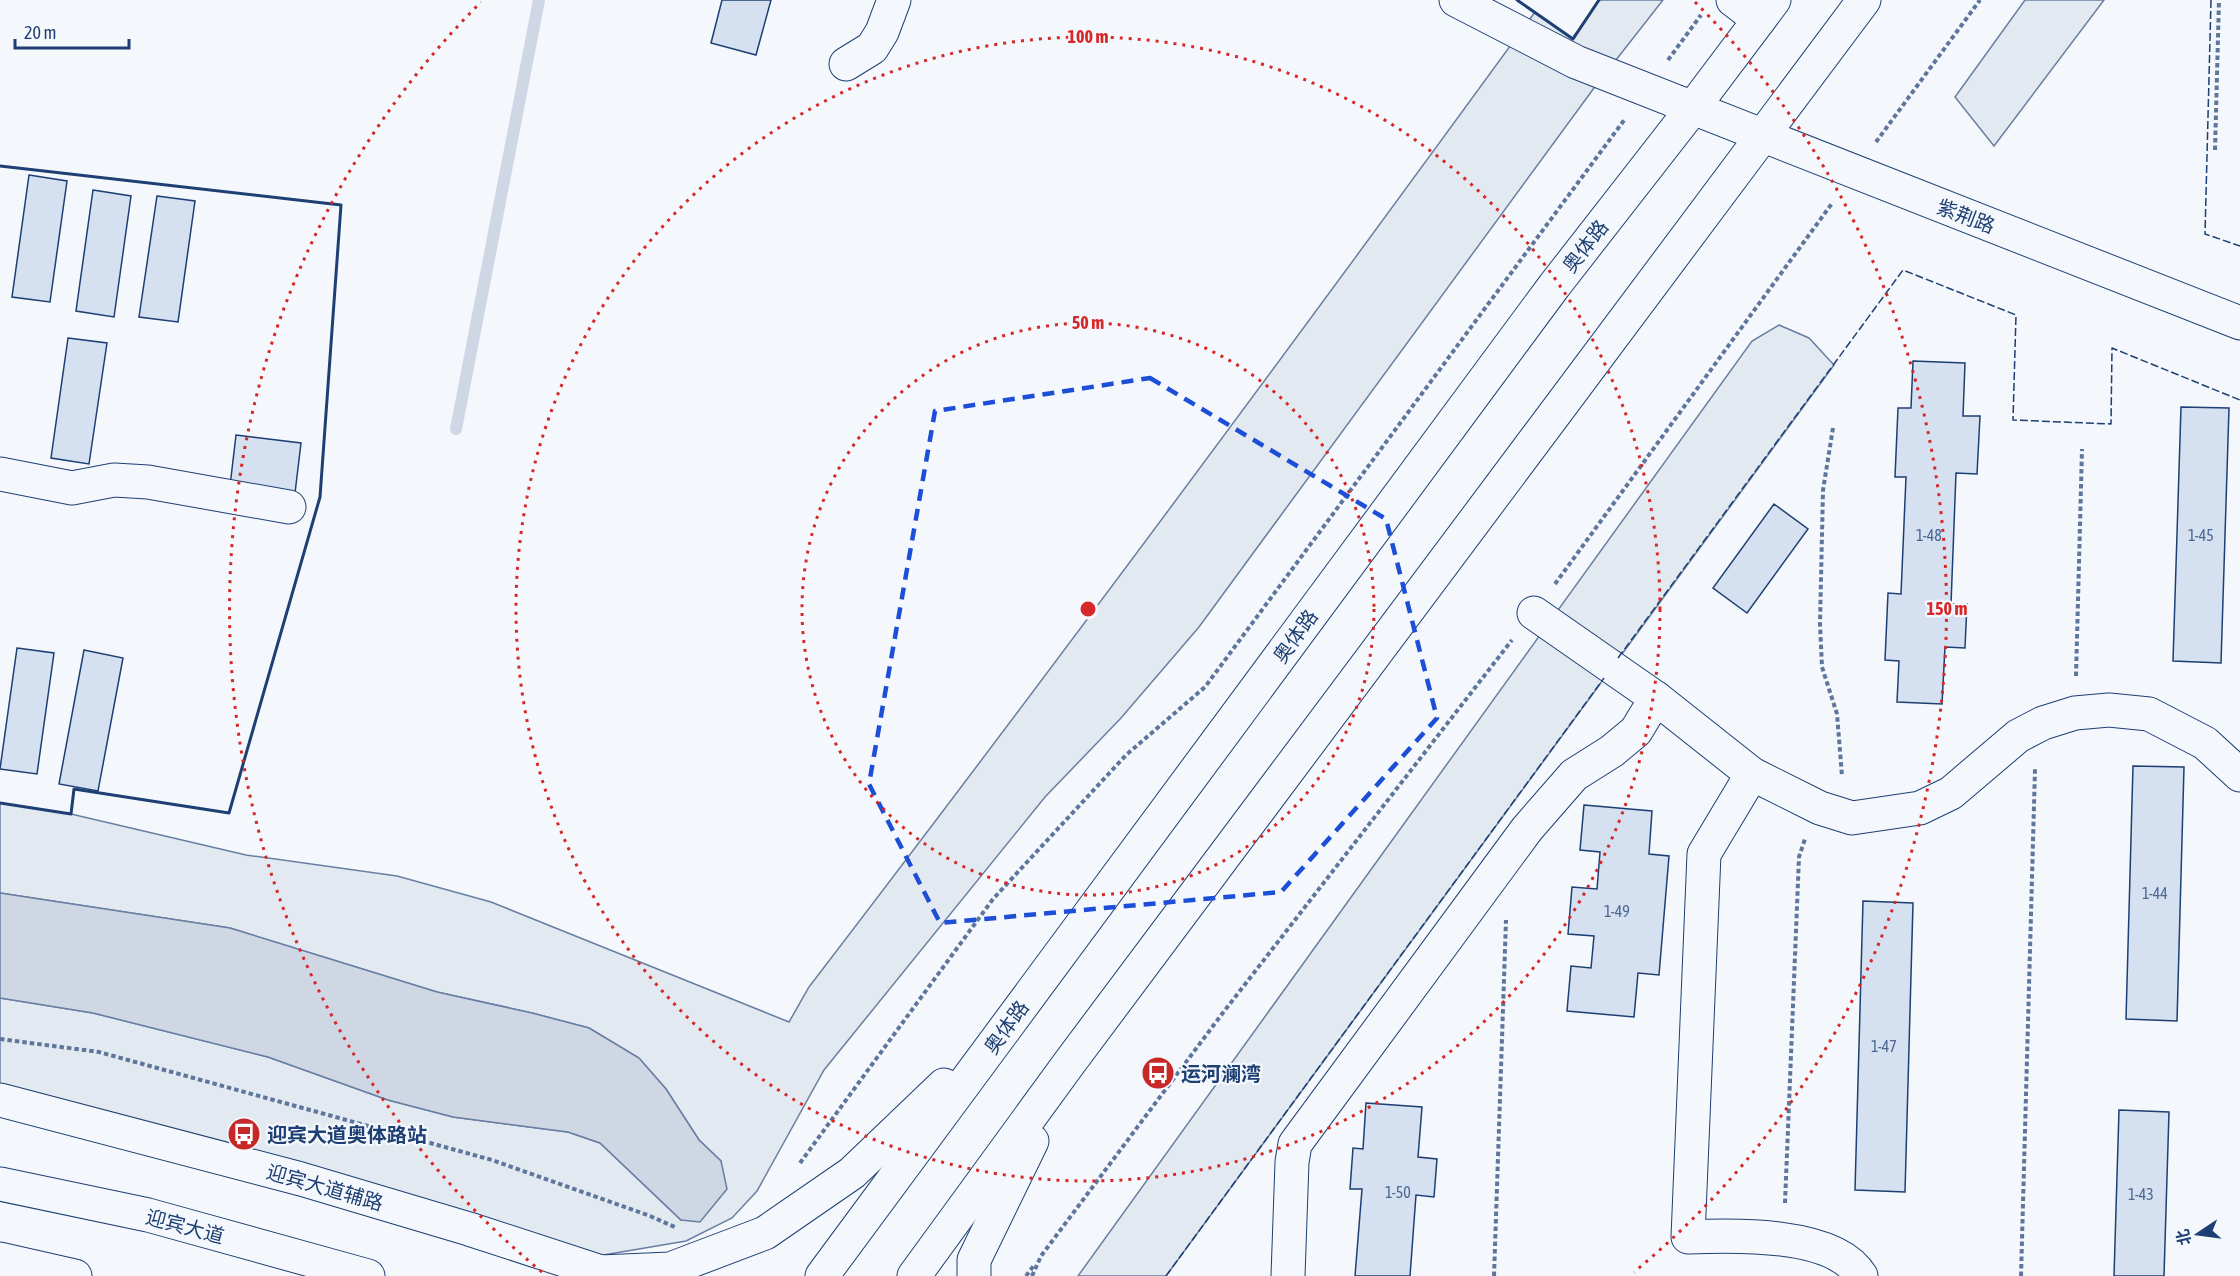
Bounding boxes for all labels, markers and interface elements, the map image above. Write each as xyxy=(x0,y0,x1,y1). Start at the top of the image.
scale bar xyxy=(15,12,129,50)
text: 20 m xyxy=(24,22,56,43)
text: 100 m xyxy=(1068,26,1108,47)
street label: 紫荆路 xyxy=(1934,195,1998,237)
street label: 奥体路 xyxy=(1557,215,1613,277)
text: 50 m xyxy=(1072,312,1104,333)
house number: 1-48 xyxy=(1916,526,1942,544)
house number: 1-45 xyxy=(2188,526,2214,544)
text: 150 m xyxy=(1927,598,1967,619)
centre of rings xyxy=(1078,599,1098,619)
street label: 奥体路 xyxy=(1268,605,1322,667)
house number: 1-44 xyxy=(2142,884,2168,902)
house number: 1-49 xyxy=(1604,902,1630,920)
street label: 奥体路 xyxy=(979,996,1033,1058)
house number: 1-47 xyxy=(1871,1037,1897,1055)
bus stop icon: 运河澜湾 xyxy=(1140,1055,1176,1091)
place label: 运河澜湾 xyxy=(1181,1062,1261,1085)
bus stop icon: 迎宾大道奥体路站 xyxy=(226,1116,262,1152)
place label: 迎宾大道奥体路站 xyxy=(267,1123,427,1146)
street label: 迎宾大道辅路 xyxy=(264,1159,386,1215)
house number: 1-50 xyxy=(1385,1183,1411,1201)
house number: 1-43 xyxy=(2128,1185,2154,1203)
north arrow xyxy=(2168,1204,2228,1264)
street label: 迎宾大道 xyxy=(143,1205,227,1247)
text: 北 xyxy=(2173,1228,2194,1247)

